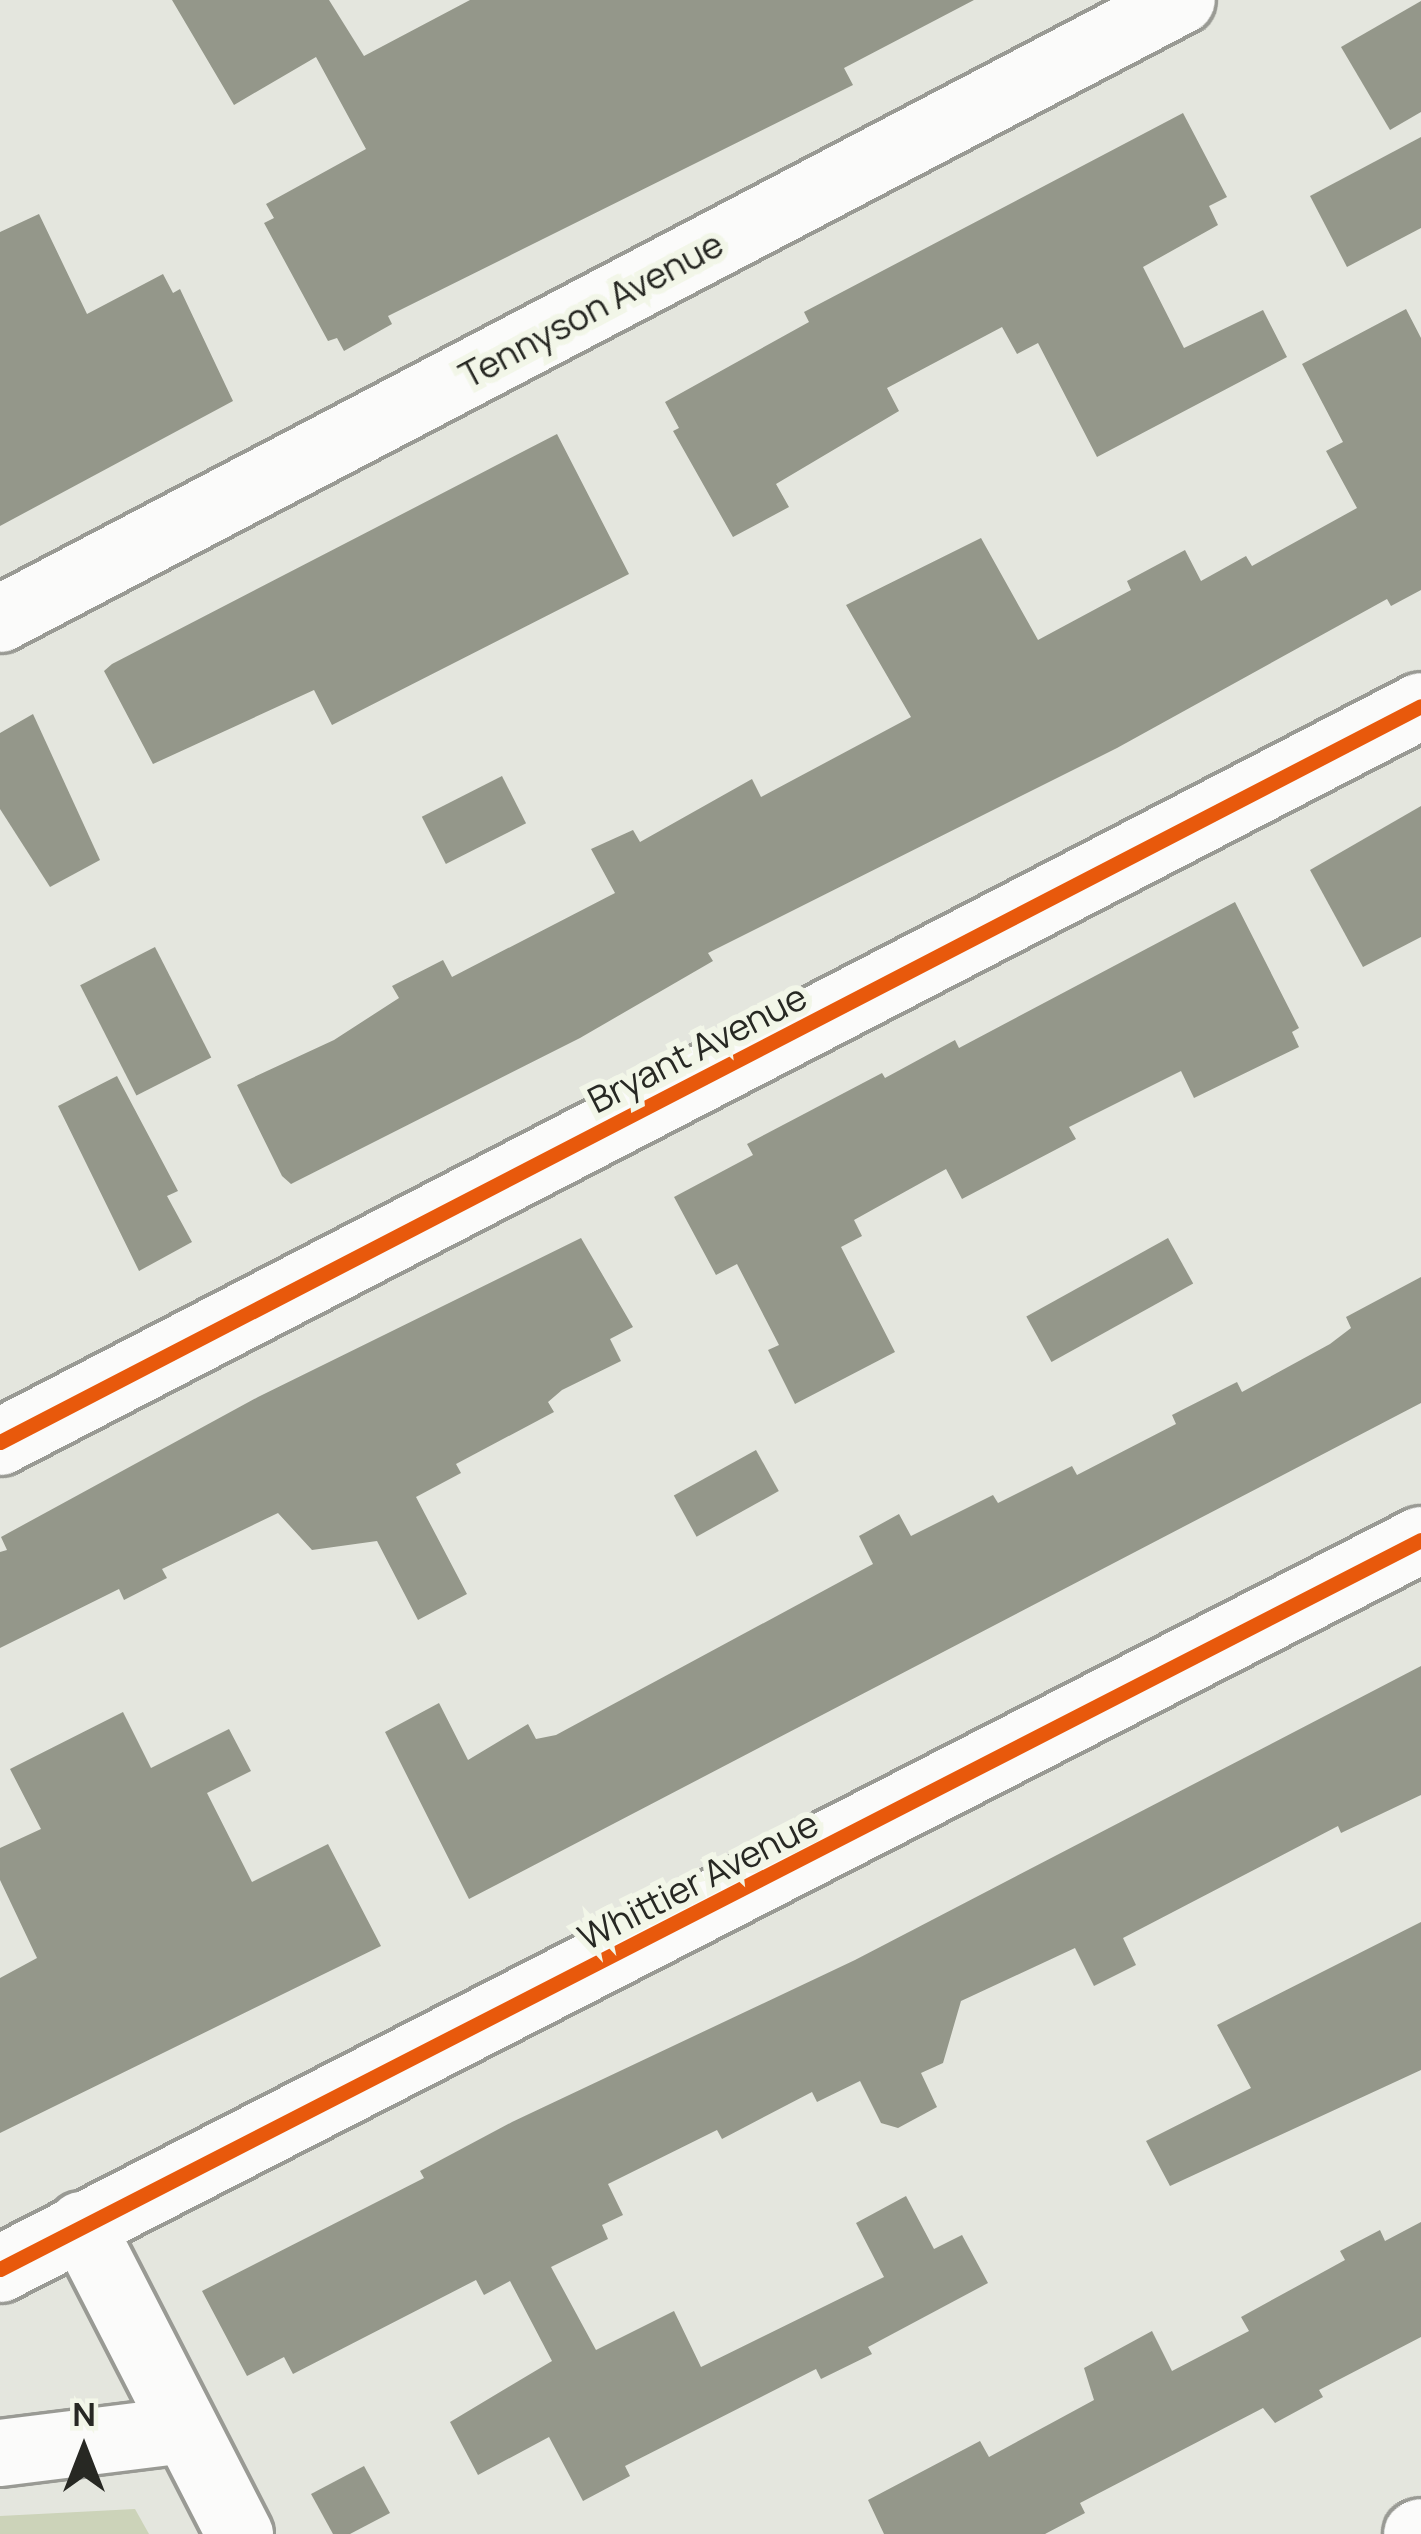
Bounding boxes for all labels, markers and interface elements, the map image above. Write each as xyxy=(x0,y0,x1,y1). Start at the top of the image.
street label: Tennyson Avenue xyxy=(452,221,730,397)
street label: Bryant Avenue xyxy=(581,974,813,1122)
street label: Whittier Avenue xyxy=(571,1801,825,1959)
north arrow xyxy=(24,2390,144,2510)
text: N xyxy=(72,2391,96,2436)

